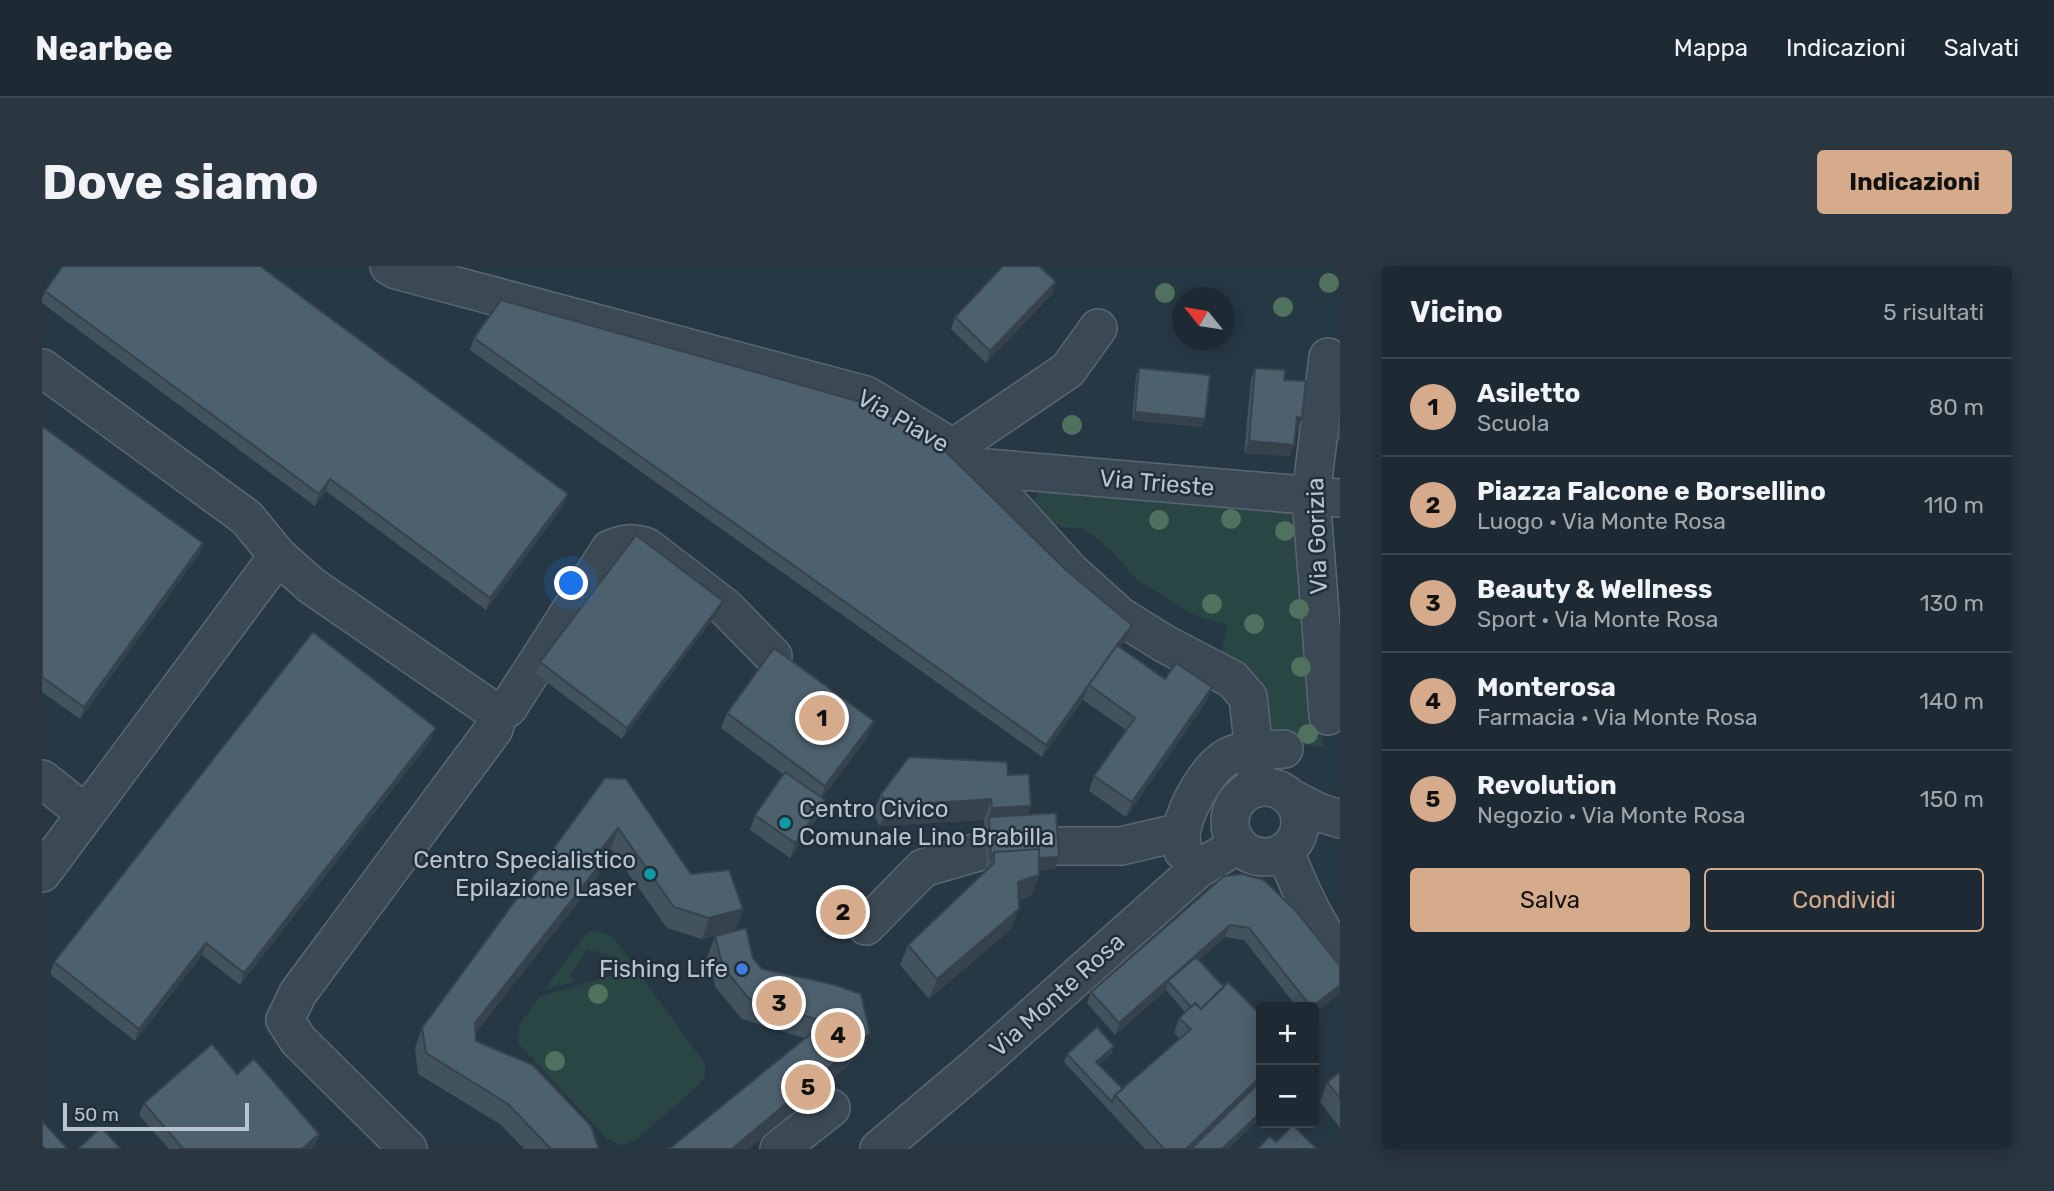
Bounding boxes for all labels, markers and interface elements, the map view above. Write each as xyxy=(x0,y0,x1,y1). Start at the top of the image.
text: Nearbee xyxy=(35,29,173,68)
text: Mappa xyxy=(1674,34,1748,62)
text: Indicazioni xyxy=(1786,34,1906,62)
text: Salvati xyxy=(1944,34,2019,62)
button: Indicazioni xyxy=(1817,150,2012,214)
text: Dove siamo xyxy=(42,153,319,211)
north arrow xyxy=(1172,287,1235,350)
text: Vicino xyxy=(1410,294,1503,330)
text: 5 risultati xyxy=(1883,298,1984,326)
text: Asiletto xyxy=(1477,378,1580,409)
street label: Via Piave xyxy=(852,384,954,458)
text: 1 xyxy=(1427,393,1439,421)
text: 80 m xyxy=(1929,393,1984,421)
text: Scuola xyxy=(1477,409,1549,437)
street label: Via Trieste xyxy=(1098,464,1216,502)
text: Piazza Falcone e Borsellino xyxy=(1477,476,1826,507)
street label: Via Gorizia xyxy=(1301,477,1333,595)
text: 2 xyxy=(1426,491,1440,519)
text: 110 m xyxy=(1924,491,1984,519)
text: Luogo · Via Monte Rosa xyxy=(1477,507,1726,535)
your location xyxy=(554,566,588,600)
text: Beauty & Wellness xyxy=(1477,574,1712,605)
text: 3 xyxy=(1425,589,1441,617)
text: 130 m xyxy=(1920,589,1984,617)
text: Sport · Via Monte Rosa xyxy=(1477,605,1718,633)
text: Monterosa xyxy=(1477,672,1616,703)
text: 4 xyxy=(1425,687,1441,715)
text: 140 m xyxy=(1919,687,1984,715)
pin: 1 xyxy=(799,692,845,744)
text: Farmacia · Via Monte Rosa xyxy=(1477,703,1758,731)
text: Revolution xyxy=(1477,770,1617,801)
text: 5 xyxy=(1426,785,1440,813)
text: 150 m xyxy=(1920,785,1984,813)
place label: Centro Civico Comunale Lino Brabilla xyxy=(799,795,1054,851)
text: Negozio · Via Monte Rosa xyxy=(1477,801,1746,829)
marker: Centro Civico Comunale Lino Brabilla xyxy=(777,815,793,831)
place label: Centro Specialistico Epilazione Laser xyxy=(413,846,636,902)
marker: Centro Specialistico Epilazione Laser xyxy=(642,866,658,882)
button: Salva xyxy=(1410,868,1690,932)
button: Condividi xyxy=(1704,868,1984,932)
pin: 2 xyxy=(820,886,866,938)
street label: Via Monte Rosa xyxy=(984,927,1130,1063)
place label: Fishing Life xyxy=(599,955,728,983)
marker: Fishing Life xyxy=(734,961,750,977)
pin: 3 xyxy=(756,977,802,1029)
map controls xyxy=(1256,1002,1319,1128)
button: + xyxy=(1256,1002,1319,1065)
pin: 4 xyxy=(815,1009,861,1061)
pin: 5 xyxy=(785,1061,831,1113)
button: − xyxy=(1256,1065,1319,1128)
scale bar xyxy=(63,1100,248,1132)
text: 50 m xyxy=(74,1103,119,1126)

